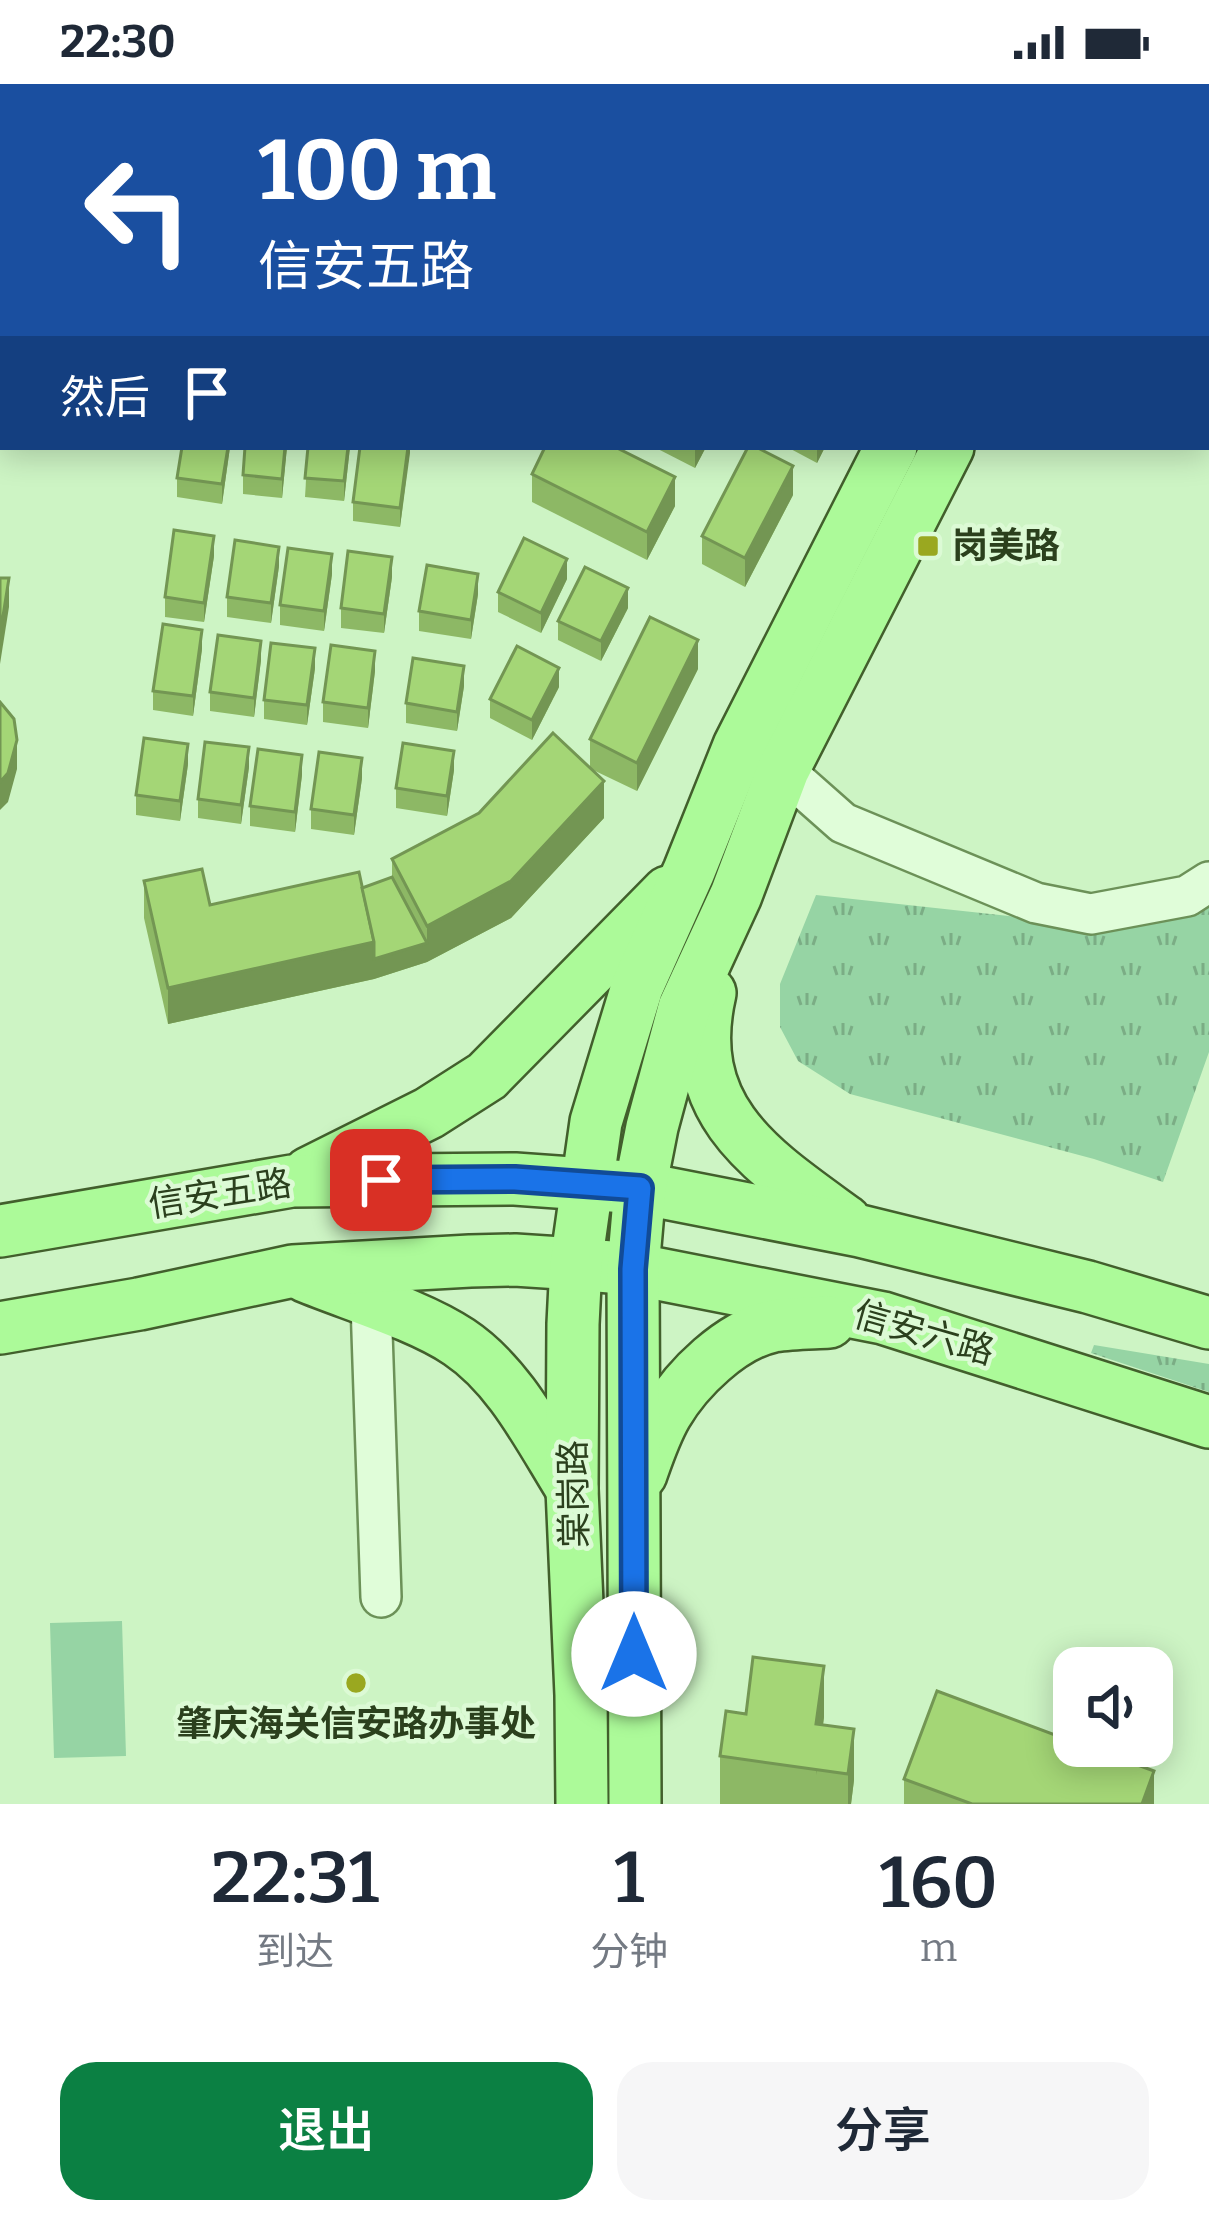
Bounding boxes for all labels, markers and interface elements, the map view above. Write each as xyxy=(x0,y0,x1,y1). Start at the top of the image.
text: 22:30 xyxy=(60,15,176,69)
text: 100 m xyxy=(258,120,496,221)
icon: left xyxy=(60,132,216,288)
text: 信安五路 xyxy=(258,235,474,299)
icon: arrive xyxy=(174,360,240,426)
text: 然后 xyxy=(60,371,150,425)
place label: 岗美路 xyxy=(952,524,1060,568)
marker: 岗美路 xyxy=(915,533,941,559)
pin xyxy=(330,1129,432,1231)
icon: arrive xyxy=(348,1147,414,1213)
street label: 信安五路 xyxy=(145,1161,295,1227)
street label: 信安六路 xyxy=(849,1292,999,1374)
street label: 棠岗路 xyxy=(551,1440,597,1548)
position arrow xyxy=(571,1591,697,1717)
map controls xyxy=(1053,1647,1173,1767)
button: sound xyxy=(1053,1647,1173,1767)
marker: 肇庆海关信安路办事处 xyxy=(343,1670,369,1696)
place label: 肇庆海关信安路办事处 xyxy=(176,1702,536,1746)
text: 22:31 xyxy=(211,1835,379,1921)
text: 1 xyxy=(614,1835,644,1921)
text: 160 xyxy=(879,1840,998,1926)
text: m xyxy=(920,1925,957,1971)
text: 到达 xyxy=(256,1929,334,1975)
text: 分钟 xyxy=(590,1929,668,1975)
button: 退出 xyxy=(60,2062,593,2200)
button: 分享 xyxy=(617,2062,1149,2200)

